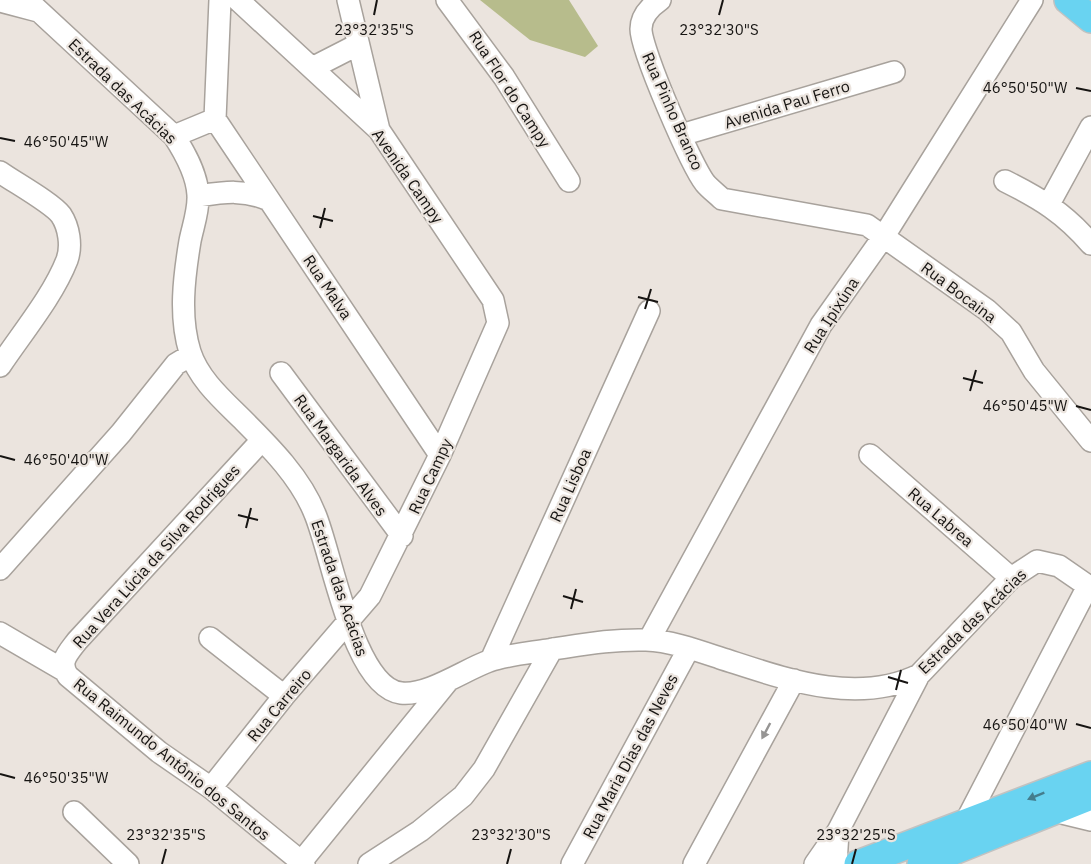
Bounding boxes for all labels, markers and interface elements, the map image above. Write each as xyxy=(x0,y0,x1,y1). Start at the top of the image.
text: 23°32'35"S xyxy=(334,20,414,39)
text: 23°32'30"S xyxy=(679,20,759,39)
street label: Rua Flor do Campy xyxy=(465,27,555,151)
street label: Estrada das Acácias xyxy=(65,34,181,148)
street label: Rua Pinho Branco xyxy=(638,49,708,173)
street label: Avenida Pau Ferro xyxy=(722,75,852,133)
text: 46°50'50"W xyxy=(983,78,1068,97)
street label: Avenida Campy xyxy=(368,125,448,227)
text: 46°50'45"W xyxy=(24,132,109,151)
street label: Rua Malva xyxy=(299,251,357,323)
street label: Rua Bocaina xyxy=(917,257,1001,327)
street label: Rua Ipixúna xyxy=(799,273,863,357)
street label: Rua Margarida Alves xyxy=(290,390,392,520)
text: 46°50'45"W xyxy=(983,396,1068,415)
street label: Rua Campy xyxy=(404,435,456,517)
street label: Rua Lisboa xyxy=(545,445,595,525)
text: 46°50'40"W xyxy=(24,450,109,469)
street label: Rua Vera Lúcia da Silva Rodrigues xyxy=(68,460,244,652)
street label: Rua Labrea xyxy=(904,483,978,551)
street label: Estrada das Acácias xyxy=(307,517,373,659)
street label: Estrada das Acácias xyxy=(914,564,1030,678)
street label: Rua Carreiro xyxy=(243,664,315,746)
street label: Rua Maria Dias das Neves xyxy=(578,670,682,842)
street label: Rua Raimundo Antônio dos Santos xyxy=(70,673,274,845)
text: 46°50'40"W xyxy=(983,715,1068,734)
one-way arrow xyxy=(761,723,771,740)
text: 46°50'35"W xyxy=(24,768,109,787)
one-way arrow xyxy=(1027,791,1045,801)
text: 23°32'35"S xyxy=(126,825,206,844)
text: 23°32'30"S xyxy=(471,825,551,844)
text: 23°32'25"S xyxy=(816,825,896,844)

